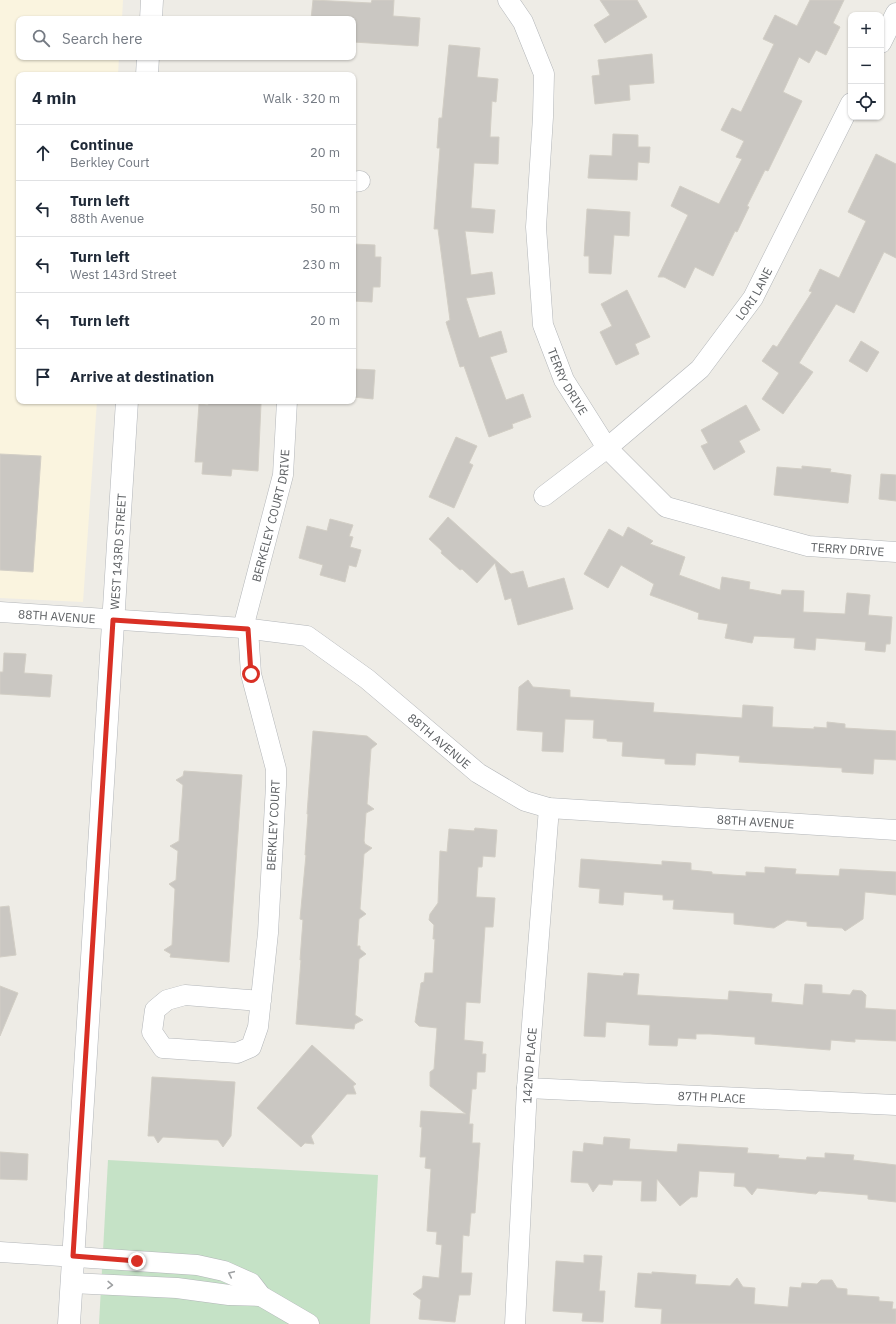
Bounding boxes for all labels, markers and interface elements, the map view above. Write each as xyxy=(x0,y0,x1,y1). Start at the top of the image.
map controls xyxy=(848,12,884,120)
button: + xyxy=(848,12,884,48)
search box xyxy=(16,16,356,60)
icon: search xyxy=(30,27,52,49)
text: Search here xyxy=(62,29,142,48)
button: − xyxy=(848,48,884,84)
button: locate xyxy=(848,84,884,120)
text: 4 min xyxy=(32,87,76,109)
text: Walk · 320 m xyxy=(263,90,340,107)
text: Continue xyxy=(70,135,134,154)
icon: ahead xyxy=(32,142,54,164)
text: 20 m xyxy=(310,144,340,161)
text: Berkley Court xyxy=(70,154,150,171)
text: Turn left xyxy=(70,191,130,210)
icon: left xyxy=(32,198,54,220)
text: 50 m xyxy=(310,200,340,217)
text: 88th Avenue xyxy=(70,210,144,227)
text: Turn left xyxy=(70,247,130,266)
icon: left xyxy=(32,254,54,276)
text: 230 m xyxy=(302,256,340,273)
street label: LORI LANE xyxy=(732,265,775,323)
text: West 143rd Street xyxy=(70,266,177,283)
icon: left xyxy=(32,310,54,332)
text: Turn left xyxy=(70,311,130,330)
text: 20 m xyxy=(310,312,340,329)
street label: TERRY DRIVE xyxy=(545,346,592,418)
icon: arrive xyxy=(32,366,54,388)
text: Arrive at destination xyxy=(70,367,214,386)
street label: BERKELEY COURT DRIVE xyxy=(248,449,292,583)
street label: WEST 143RD STREET xyxy=(106,493,129,610)
street label: TERRY DRIVE xyxy=(810,539,885,559)
street label: 88TH AVENUE xyxy=(18,606,96,626)
route start xyxy=(242,665,260,683)
street label: 88TH AVENUE xyxy=(405,710,474,771)
street label: BERKLEY COURT xyxy=(263,779,283,871)
street label: 88TH AVENUE xyxy=(716,811,795,831)
street label: 142ND PLACE xyxy=(519,1027,539,1104)
street label: 87TH PLACE xyxy=(677,1087,746,1106)
route end xyxy=(128,1252,146,1270)
one-way arrow xyxy=(228,1271,235,1279)
one-way arrow xyxy=(107,1281,113,1289)

